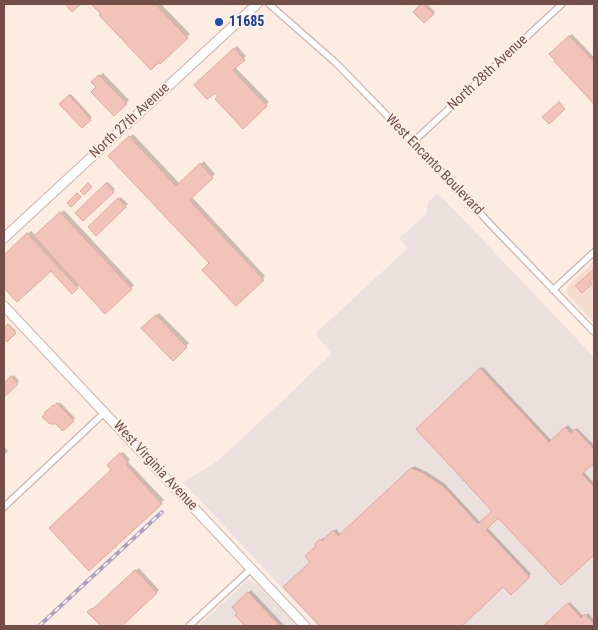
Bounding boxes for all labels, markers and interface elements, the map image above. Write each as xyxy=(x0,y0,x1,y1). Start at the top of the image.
place label: 11685 xyxy=(229,14,264,30)
marker: 11685 xyxy=(213,16,225,28)
street label: North 28th Avenue xyxy=(445,32,531,114)
street label: North 27th Avenue xyxy=(87,80,173,162)
street label: West Encanto Boulevard xyxy=(382,111,486,219)
street label: West Virginia Avenue xyxy=(109,418,201,514)

